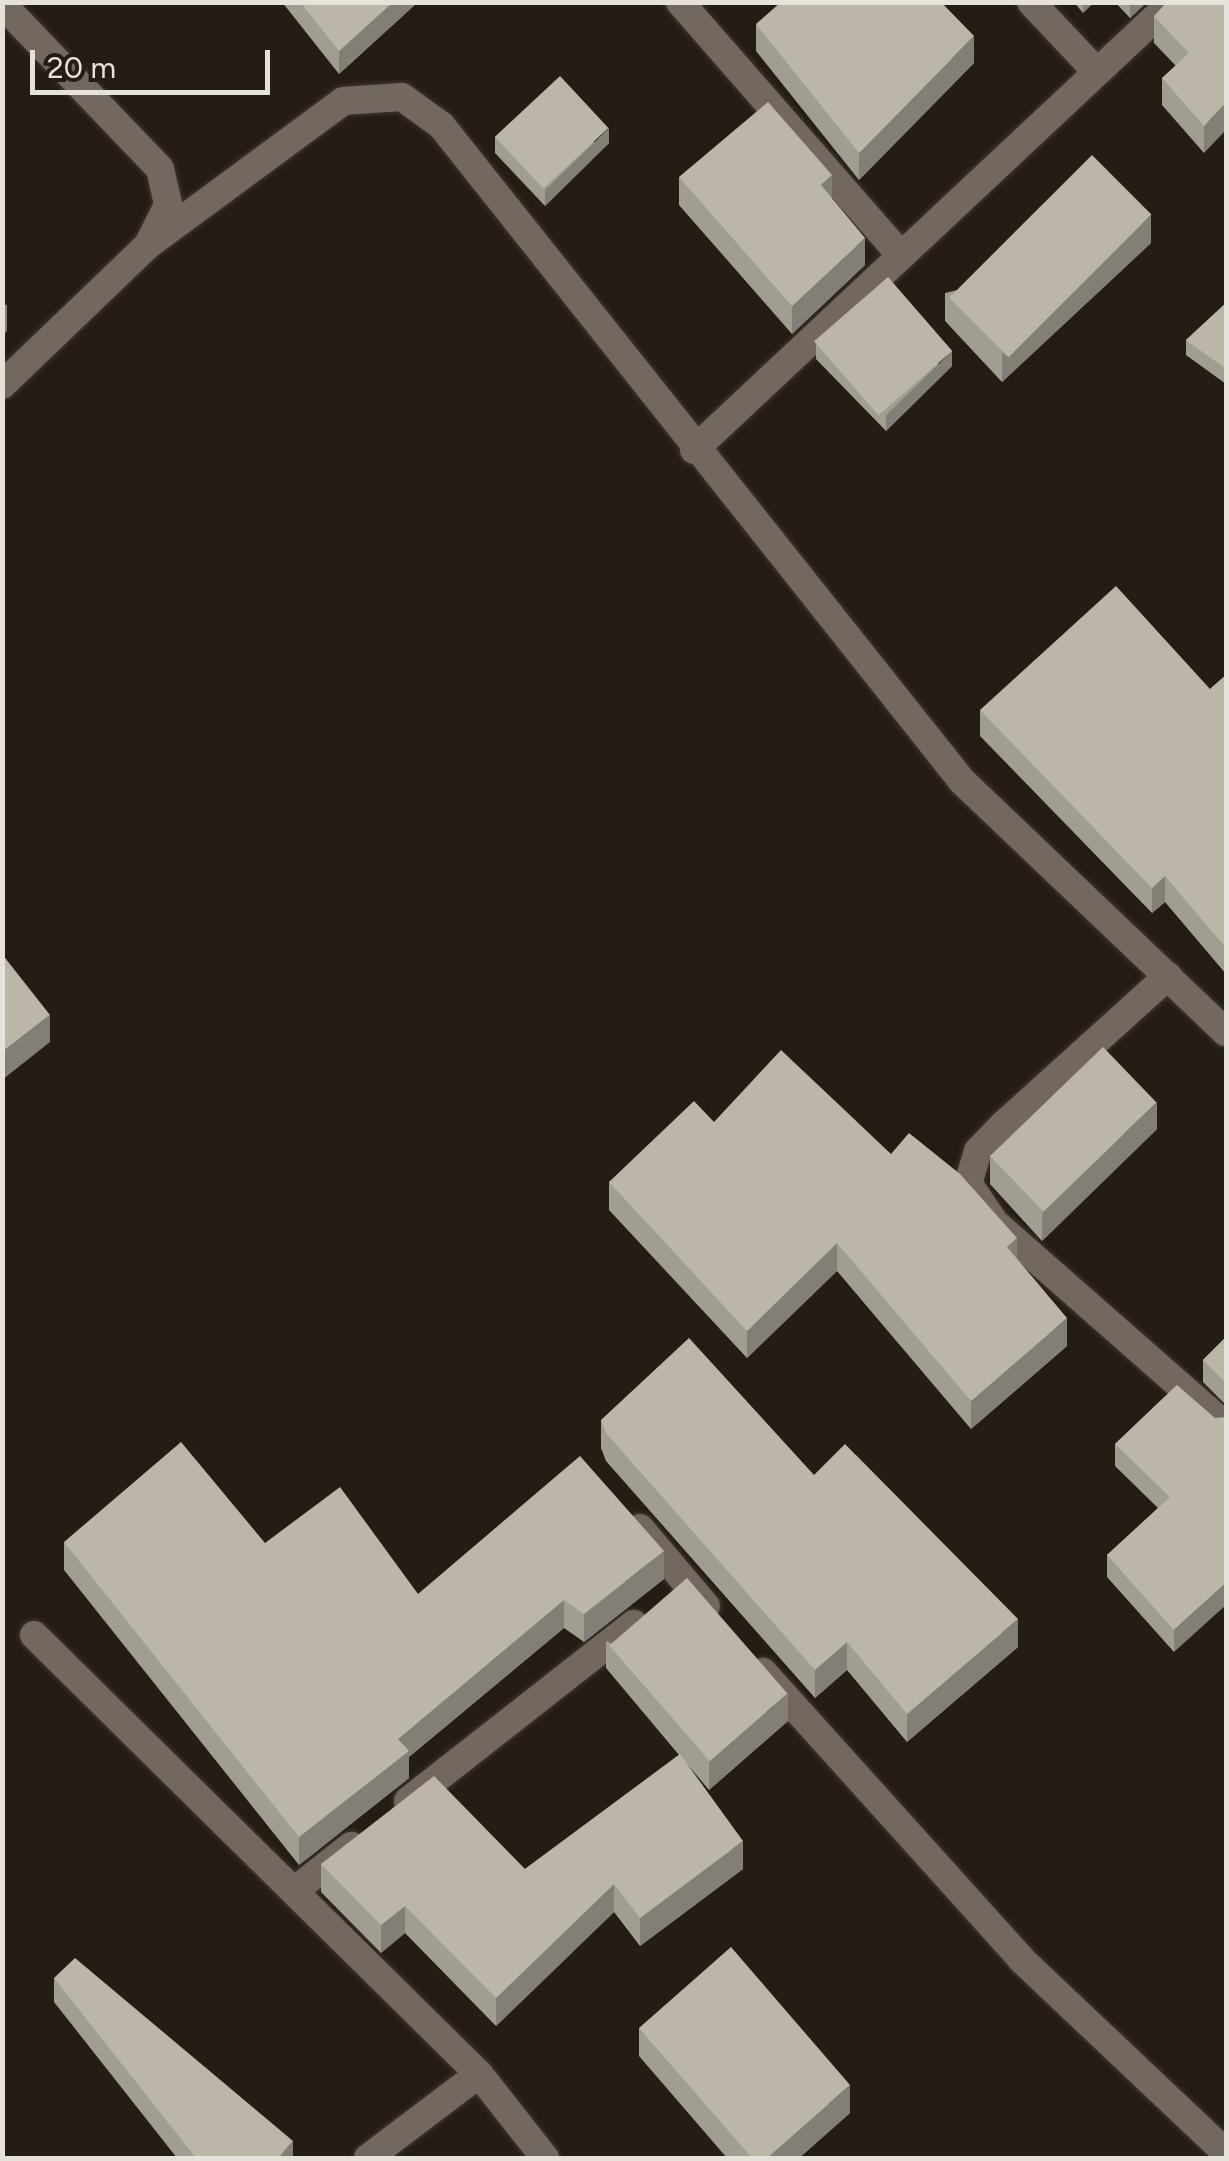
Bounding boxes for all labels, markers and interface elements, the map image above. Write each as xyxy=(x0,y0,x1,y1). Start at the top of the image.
scale bar xyxy=(35,30,275,92)
text: 20 m xyxy=(47,49,116,86)

